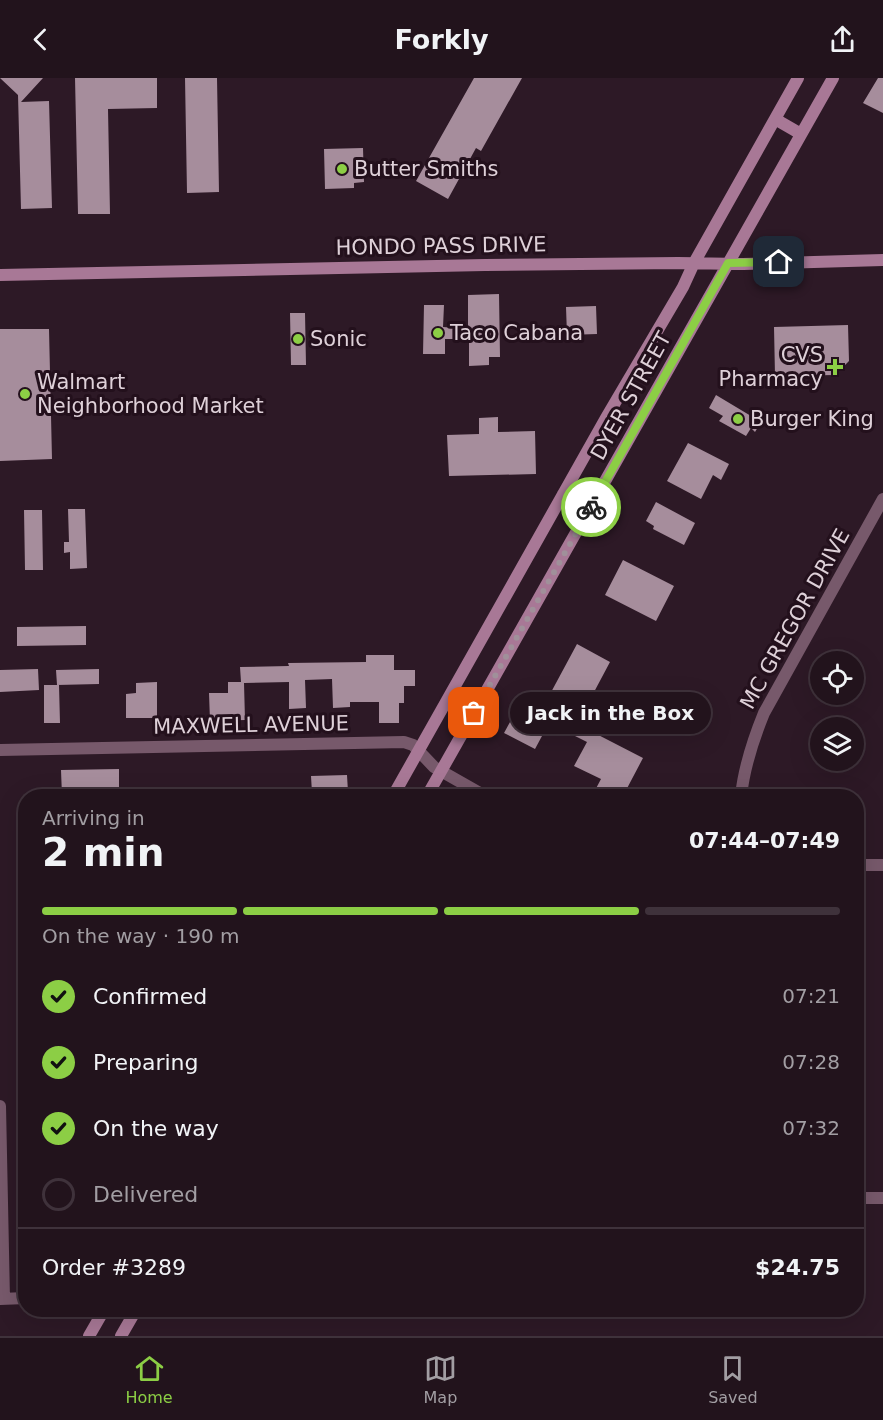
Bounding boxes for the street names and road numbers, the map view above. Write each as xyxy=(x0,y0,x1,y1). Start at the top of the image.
street label: HONDO PASS DRIVE xyxy=(335,232,547,260)
street label: DYER STREET xyxy=(586,328,676,464)
street label: MC GREGOR DRIVE xyxy=(735,525,855,713)
street label: MAXWELL AVENUE xyxy=(153,711,349,739)

